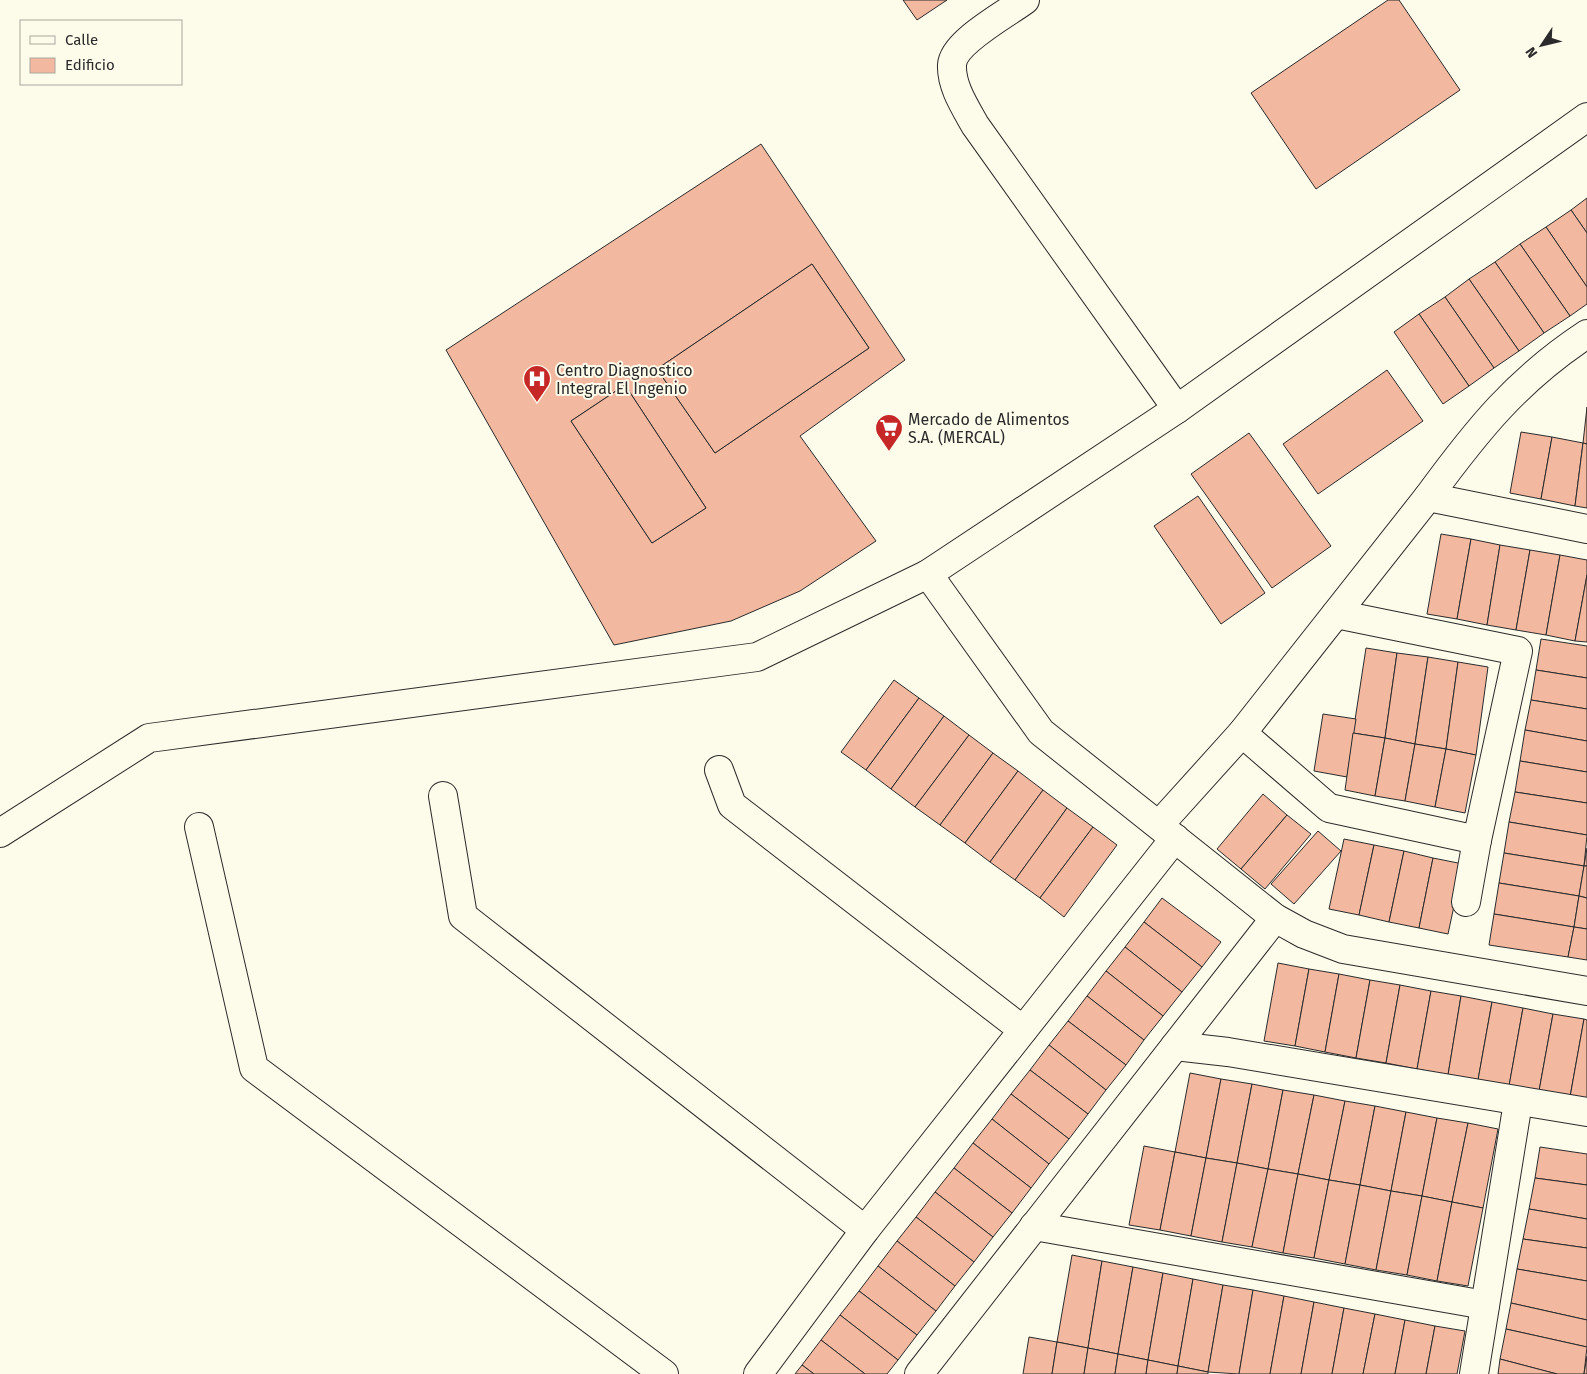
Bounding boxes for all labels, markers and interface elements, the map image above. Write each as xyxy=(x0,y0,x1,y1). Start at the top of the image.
legend xyxy=(20,20,182,85)
north arrow xyxy=(1517,20,1567,70)
text: Calle xyxy=(65,31,98,49)
text: N xyxy=(1522,43,1541,61)
text: Edificio xyxy=(65,56,115,74)
place label: Centro Diagnostico Integral El Ingenio xyxy=(556,361,693,398)
hospital icon: Centro Diagnostico Integral El Ingenio xyxy=(522,364,552,403)
place label: Mercado de Alimentos S.A. (MERCAL) xyxy=(908,410,1069,447)
supermarket icon: Mercado de Alimentos S.A. (MERCAL) xyxy=(874,413,904,452)

